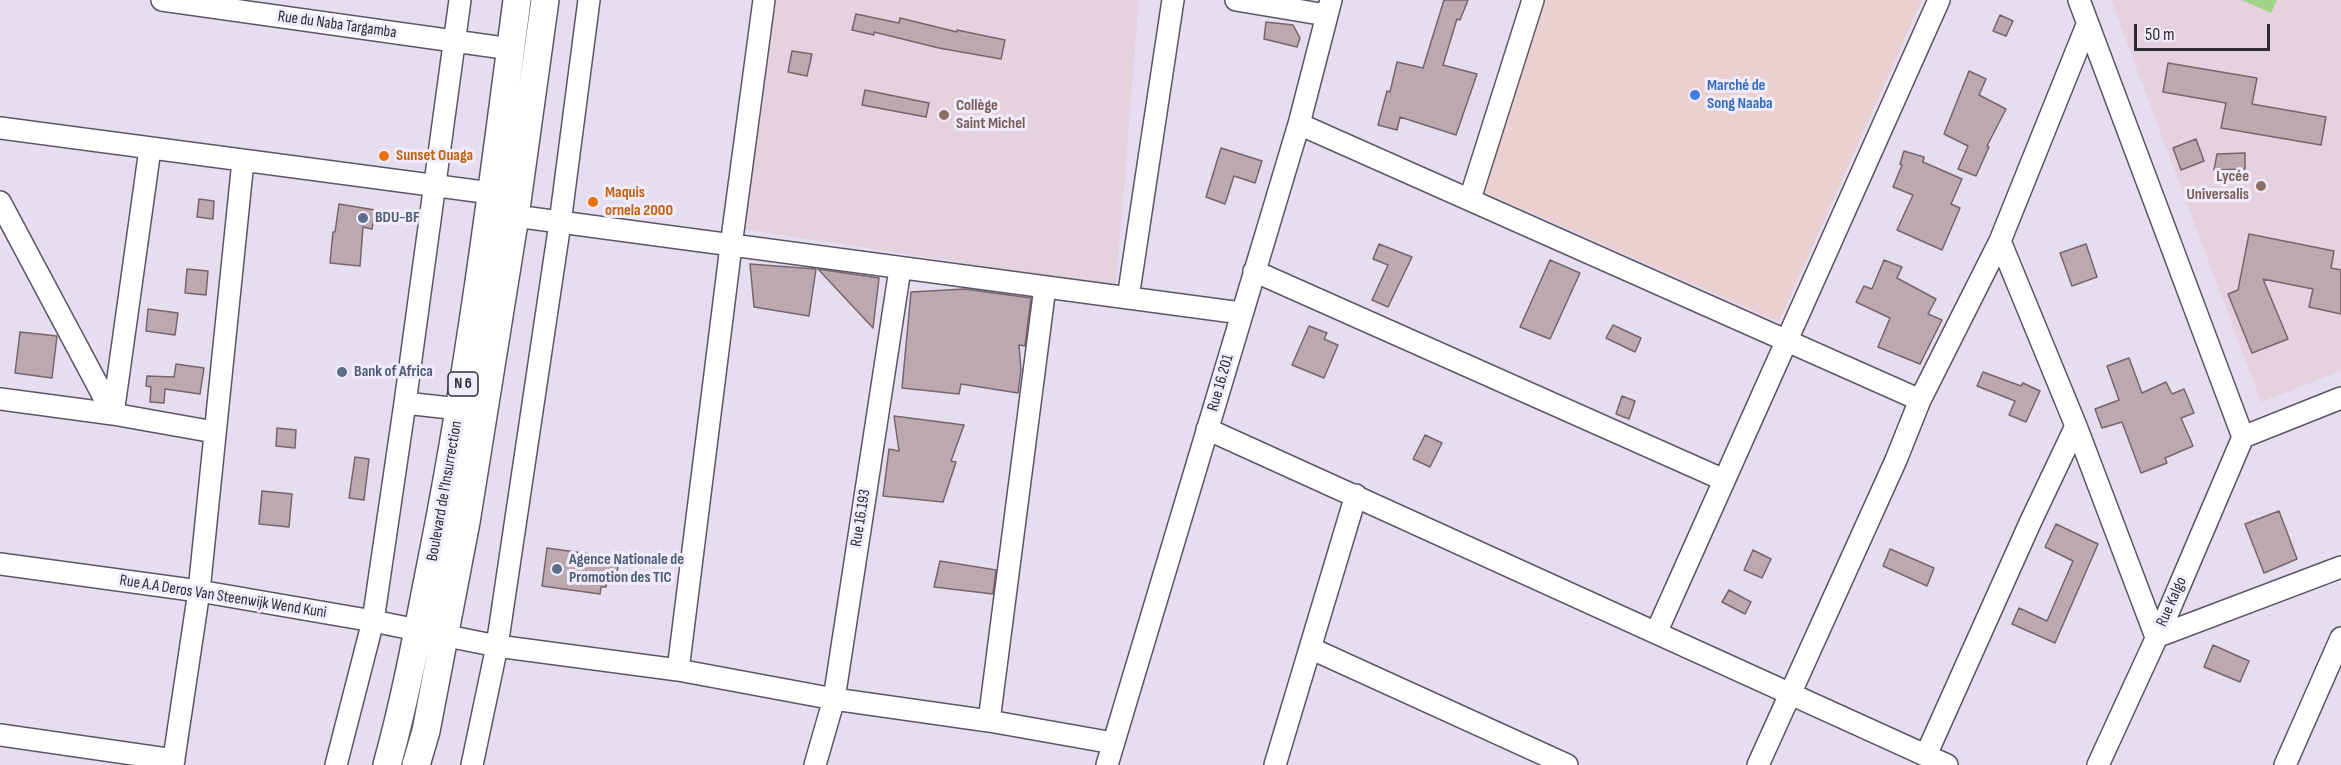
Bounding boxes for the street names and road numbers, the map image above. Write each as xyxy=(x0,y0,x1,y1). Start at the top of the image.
street label: Rue du Naba Targamba xyxy=(276,7,398,43)
street label: Rue 16.201 xyxy=(1204,352,1238,414)
road number: N 6 xyxy=(448,372,478,396)
street label: Boulevard de l'Insurrection xyxy=(423,419,467,563)
street label: Rue 16.193 xyxy=(847,488,875,548)
street label: Rue A.A Deros Van Steenwijk Wend Kuni xyxy=(118,571,328,623)
street label: Rue Kalgo xyxy=(2153,574,2191,630)

